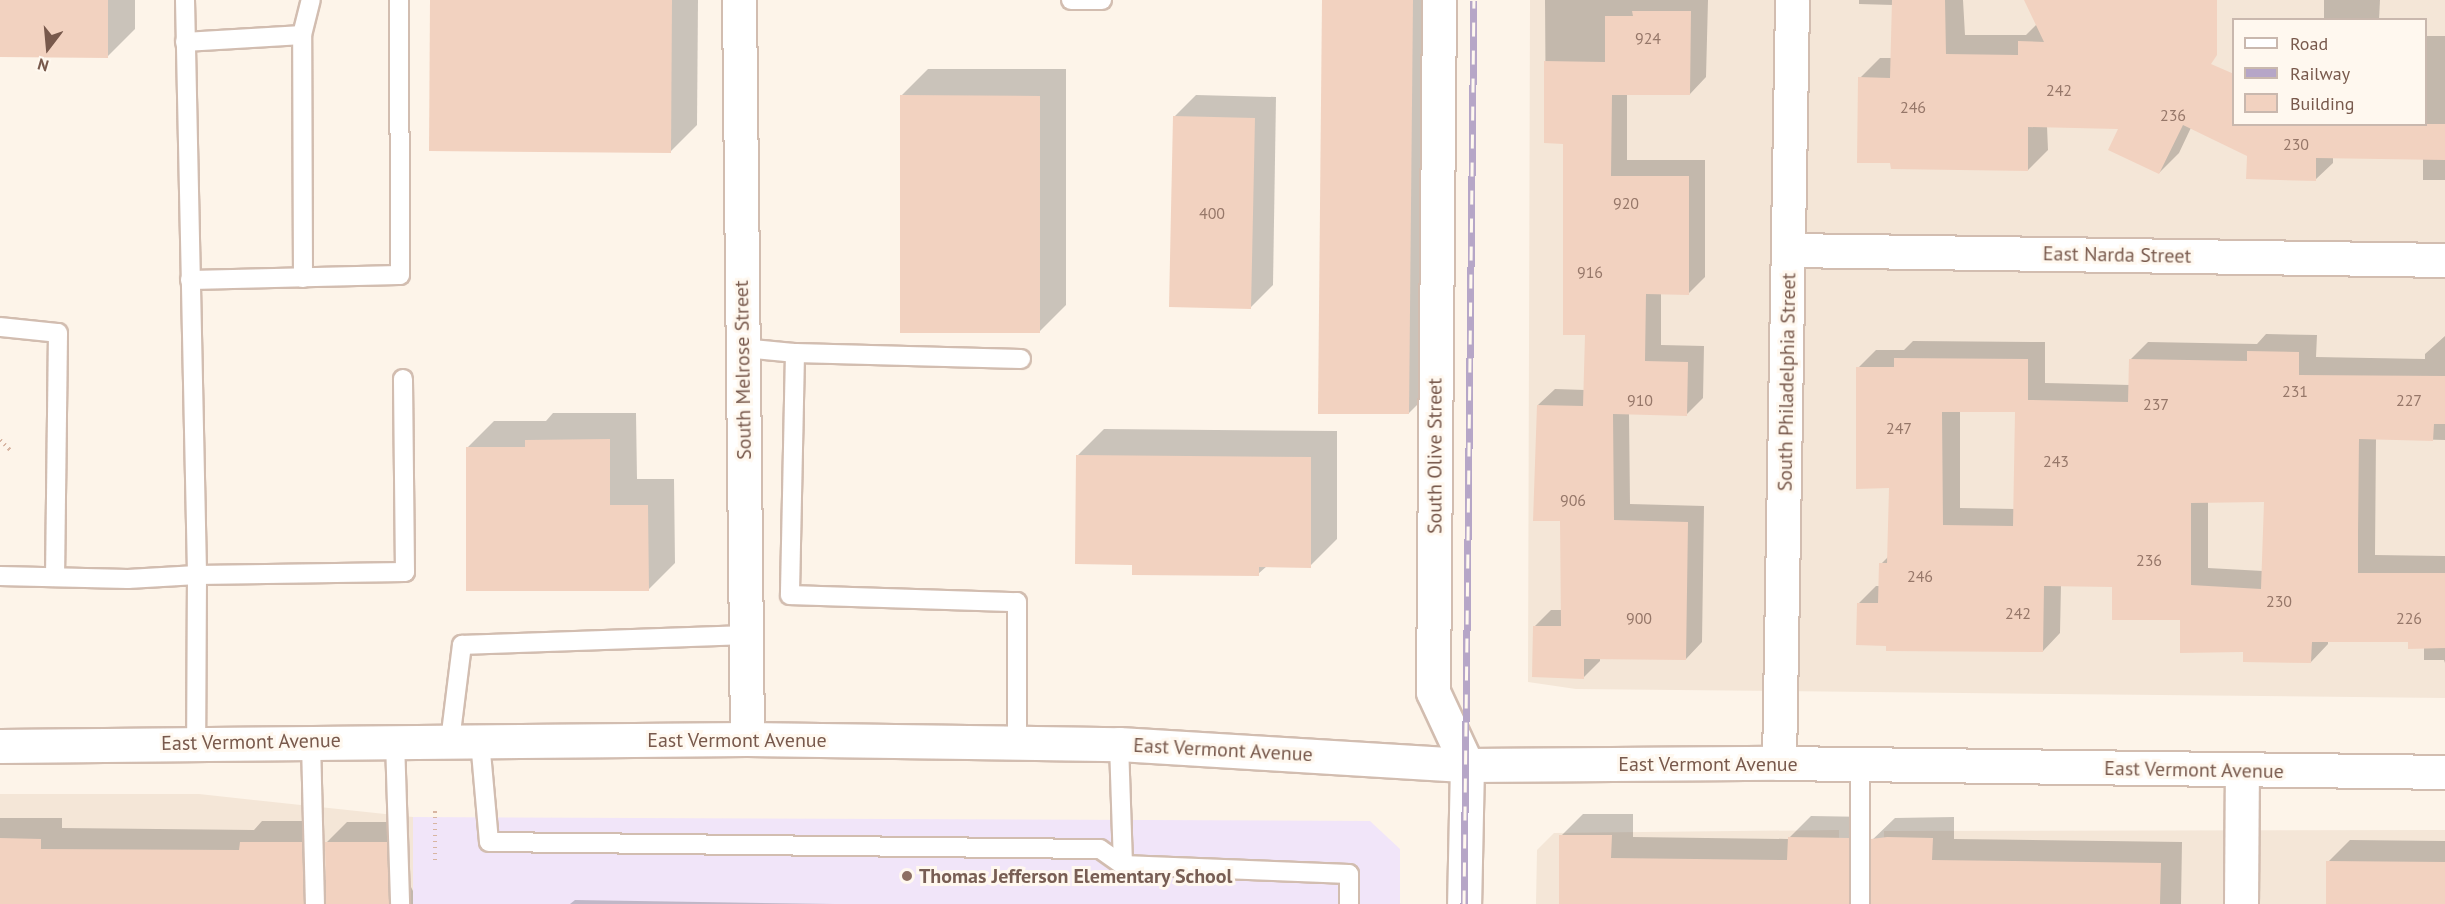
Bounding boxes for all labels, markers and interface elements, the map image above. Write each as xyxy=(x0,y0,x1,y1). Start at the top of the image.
north arrow xyxy=(18,18,78,78)
legend xyxy=(2232,18,2427,126)
house number: 924 xyxy=(1635,28,1661,48)
text: Road xyxy=(2290,32,2328,55)
text: N xyxy=(35,54,51,76)
text: Railway xyxy=(2290,62,2350,85)
house number: 242 xyxy=(2046,80,2072,100)
text: Building xyxy=(2290,92,2354,115)
house number: 246 xyxy=(1900,97,1926,117)
house number: 236 xyxy=(2160,105,2186,125)
house number: 230 xyxy=(2283,134,2309,154)
house number: 920 xyxy=(1613,193,1639,213)
house number: 400 xyxy=(1199,203,1225,223)
street label: East Narda Street xyxy=(2043,242,2191,268)
house number: 916 xyxy=(1577,262,1603,282)
street label: South Philadelphia Street xyxy=(1773,272,1801,492)
street label: South Melrose Street xyxy=(729,280,757,460)
street label: South Olive Street xyxy=(1423,378,1447,534)
house number: 231 xyxy=(2282,381,2308,401)
house number: 910 xyxy=(1627,390,1653,410)
house number: 227 xyxy=(2396,390,2422,410)
house number: 237 xyxy=(2143,394,2169,414)
house number: 247 xyxy=(1886,418,1912,438)
house number: 243 xyxy=(2043,451,2069,471)
house number: 906 xyxy=(1560,490,1586,510)
house number: 236 xyxy=(2136,550,2162,570)
house number: 246 xyxy=(1907,566,1933,586)
house number: 230 xyxy=(2266,591,2292,611)
house number: 242 xyxy=(2005,603,2031,623)
house number: 900 xyxy=(1626,608,1652,628)
house number: 226 xyxy=(2396,608,2422,628)
street label: East Vermont Avenue xyxy=(160,728,342,756)
street label: East Vermont Avenue xyxy=(647,728,827,752)
street label: East Vermont Avenue xyxy=(1132,733,1314,767)
street label: East Vermont Avenue xyxy=(1618,752,1798,776)
street label: East Vermont Avenue xyxy=(2103,756,2285,784)
place label: Thomas Jefferson Elementary School xyxy=(919,864,1233,888)
marker: Thomas Jefferson Elementary School xyxy=(900,869,914,883)

